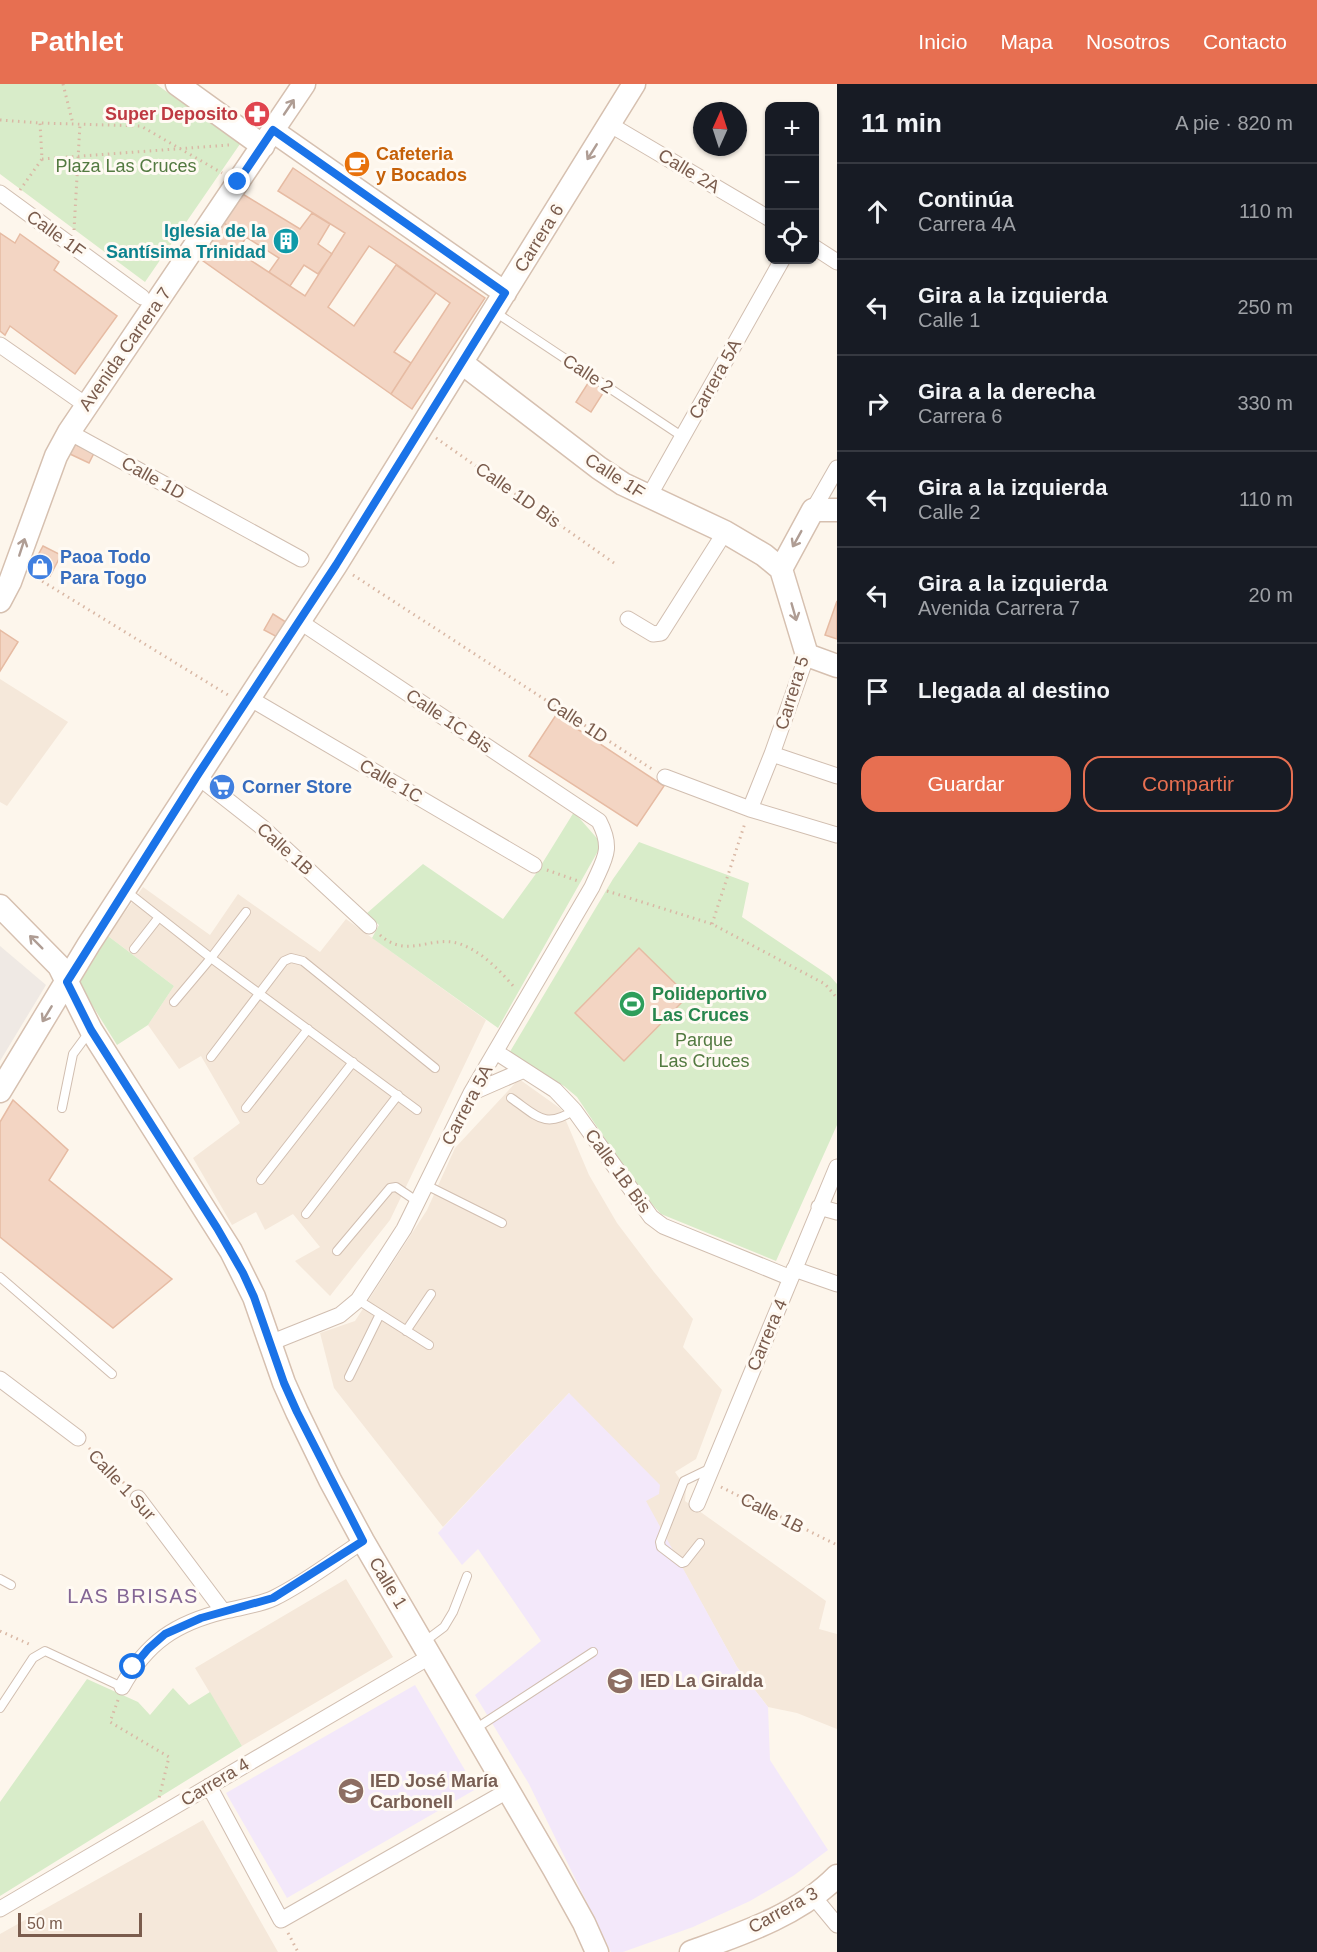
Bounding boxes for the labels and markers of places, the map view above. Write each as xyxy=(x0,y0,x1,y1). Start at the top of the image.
pharmacy icon: Super Deposito xyxy=(242,99,272,129)
place label: Super Deposito xyxy=(105,104,238,124)
place label: Cafeteria y Bocados xyxy=(376,144,467,185)
cafe icon: Cafeteria y Bocados xyxy=(342,149,372,179)
place label: Iglesia de la Santísima Trinidad xyxy=(106,221,267,262)
building icon: Iglesia de la Santísima Trinidad xyxy=(271,226,301,256)
place label: Paoa Todo Para Togo xyxy=(60,547,151,588)
shop icon: Paoa Todo Para Togo xyxy=(25,552,55,582)
supermarket icon: Corner Store xyxy=(207,772,237,802)
place label: Corner Store xyxy=(242,777,352,797)
place label: Polideportivo Las Cruces xyxy=(652,984,767,1025)
sports icon: Polideportivo Las Cruces xyxy=(617,989,647,1019)
school or university icon: IED La Giralda xyxy=(605,1666,635,1696)
place label: IED La Giralda xyxy=(640,1671,764,1691)
place label: IED José María Carbonell xyxy=(370,1771,499,1812)
school or university icon: IED José María Carbonell xyxy=(336,1776,366,1806)

